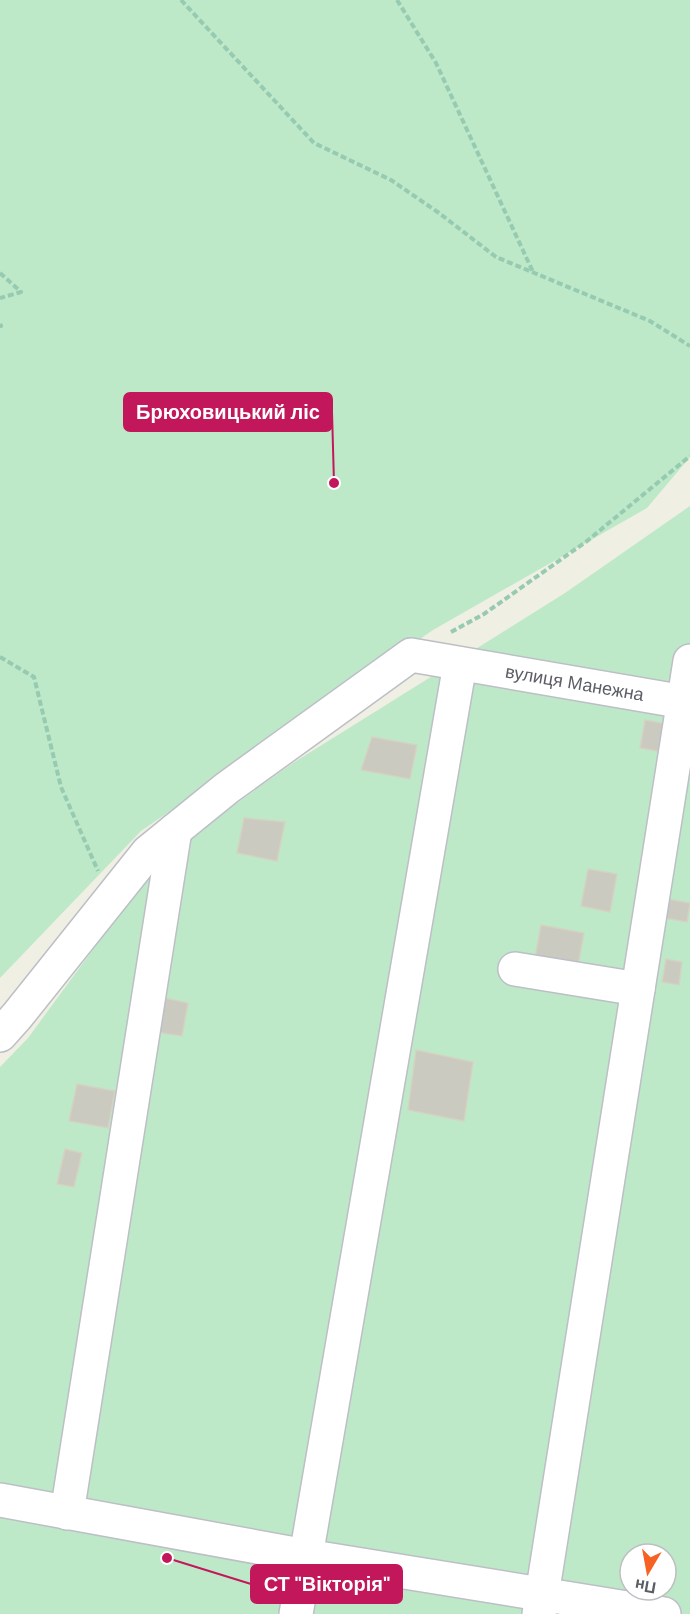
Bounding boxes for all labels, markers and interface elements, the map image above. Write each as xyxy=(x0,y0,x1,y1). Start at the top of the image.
callout: Брюховицький ліс xyxy=(124,393,332,431)
text: Брюховицький ліс xyxy=(136,399,320,425)
street label: вулиця Манежна xyxy=(503,659,647,707)
north arrow xyxy=(618,1542,678,1602)
callout: СТ "Вікторія" xyxy=(251,1565,402,1603)
text: СТ "Вікторія" xyxy=(264,1571,390,1597)
text: Пн xyxy=(633,1574,658,1598)

